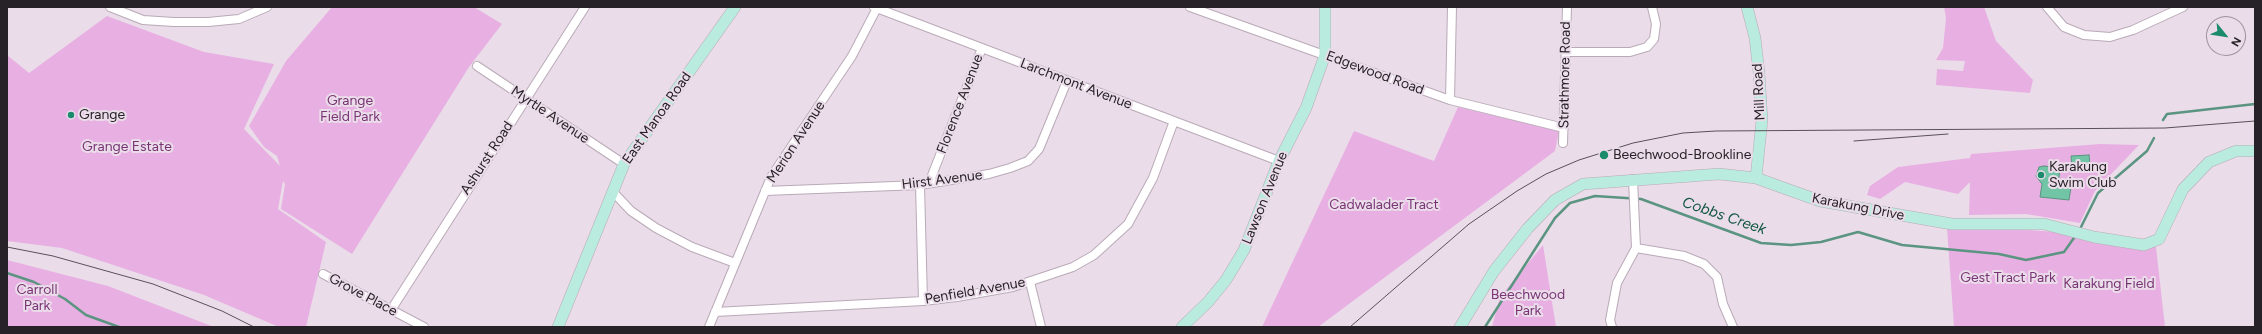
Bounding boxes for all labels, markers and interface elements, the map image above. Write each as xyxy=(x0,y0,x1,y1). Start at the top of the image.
north arrow xyxy=(2206,16,2246,56)
street label: Strathmore Road xyxy=(1556,21,1574,129)
text: N xyxy=(2228,35,2244,49)
street label: Edgewood Road xyxy=(1324,47,1426,99)
street label: Florence Avenue xyxy=(933,52,987,156)
street label: Larchmont Avenue xyxy=(1018,55,1134,113)
street label: Mill Road xyxy=(1749,63,1769,121)
street label: East Manoa Road xyxy=(619,69,695,167)
street label: Myrtle Avenue xyxy=(508,83,592,147)
park label: Grange Field Park xyxy=(320,93,380,126)
street label: Merion Avenue xyxy=(763,98,829,186)
place label: Grange xyxy=(79,107,125,123)
marker: Grange xyxy=(66,110,76,120)
street label: Ashurst Road xyxy=(457,118,517,198)
park label: Grange Estate xyxy=(82,139,172,155)
place label: Beechwood-Brookline xyxy=(1613,147,1751,163)
street label: Lawson Avenue xyxy=(1239,149,1291,247)
marker: Beechwood-Brookline xyxy=(1598,149,1610,161)
place label: Karakung Swim Club xyxy=(2049,159,2116,192)
street label: Hirst Avenue xyxy=(901,167,983,193)
marker: Karakung Swim Club xyxy=(2036,170,2046,180)
street label: Karakung Drive xyxy=(1810,190,1906,224)
water label: Cobbs Creek xyxy=(1680,193,1768,239)
park label: Cadwalader Tract xyxy=(1329,197,1439,213)
street label: Grove Place xyxy=(326,270,400,320)
park label: Gest Tract Park xyxy=(1960,270,2056,286)
street label: Penfield Avenue xyxy=(924,274,1026,308)
park label: Karakung Field xyxy=(2063,276,2155,292)
park label: Carroll Park xyxy=(17,282,57,314)
park label: Beechwood Park xyxy=(1491,287,1565,320)

